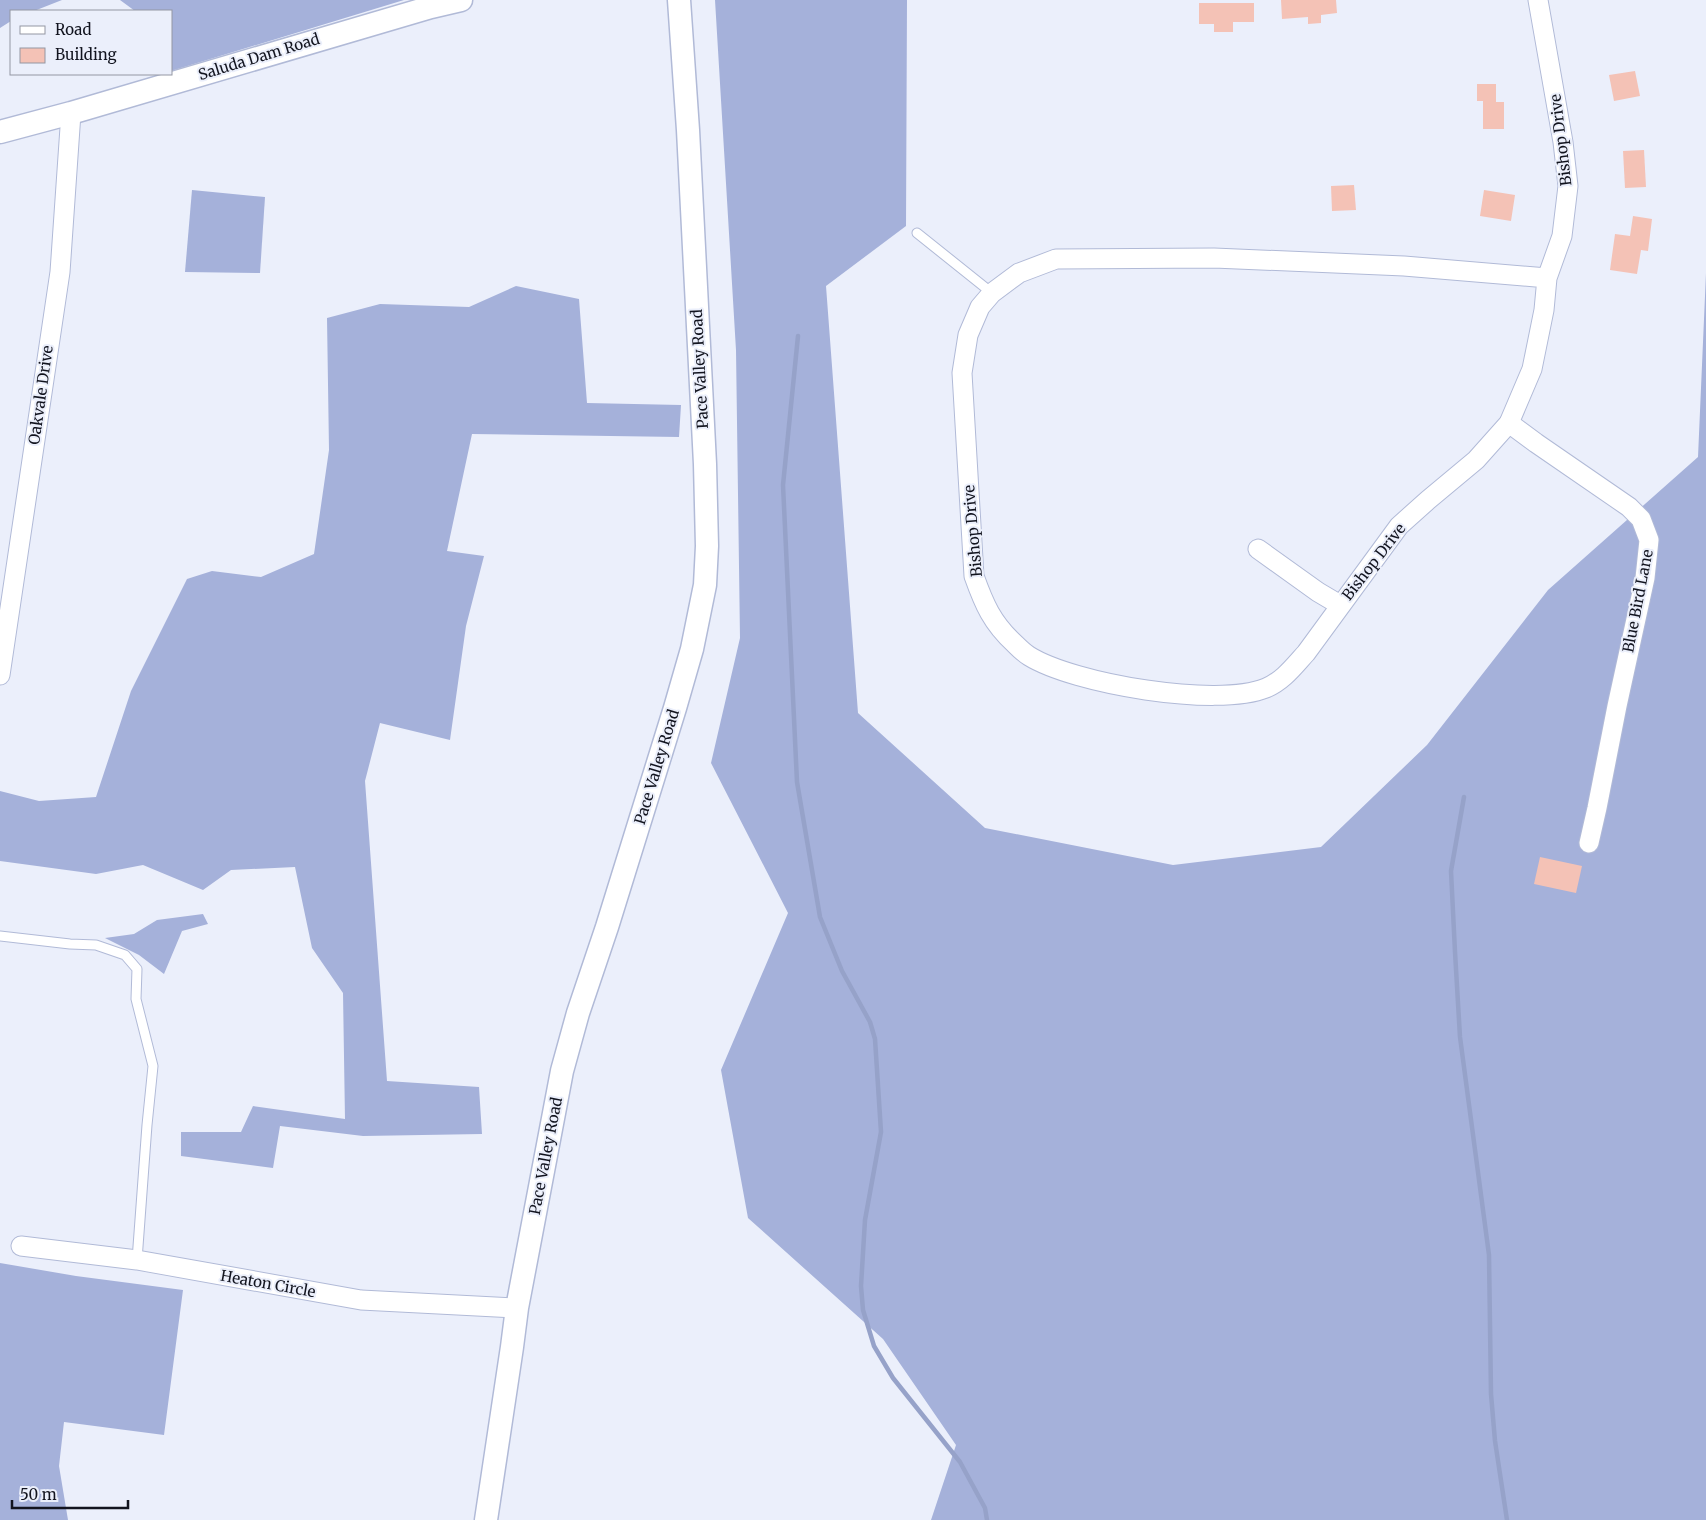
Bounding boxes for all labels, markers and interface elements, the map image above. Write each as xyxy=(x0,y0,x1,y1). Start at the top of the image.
legend xyxy=(10,10,172,75)
text: Road xyxy=(55,20,91,39)
street label: Saluda Dam Road xyxy=(196,29,322,84)
text: Building xyxy=(55,45,117,64)
street label: Bishop Drive xyxy=(1545,93,1576,187)
street label: Pace Valley Road xyxy=(687,309,712,429)
street label: Oakvale Drive xyxy=(24,344,57,446)
street label: Bishop Drive xyxy=(959,484,986,578)
street label: Bishop Drive xyxy=(1338,519,1410,604)
street label: Blue Bird Lane xyxy=(1618,548,1657,654)
street label: Pace Valley Road xyxy=(630,707,683,827)
street label: Pace Valley Road xyxy=(525,1095,566,1216)
street label: Heaton Circle xyxy=(219,1266,317,1301)
scale bar xyxy=(12,1478,129,1510)
text: 50 m xyxy=(20,1485,57,1504)

